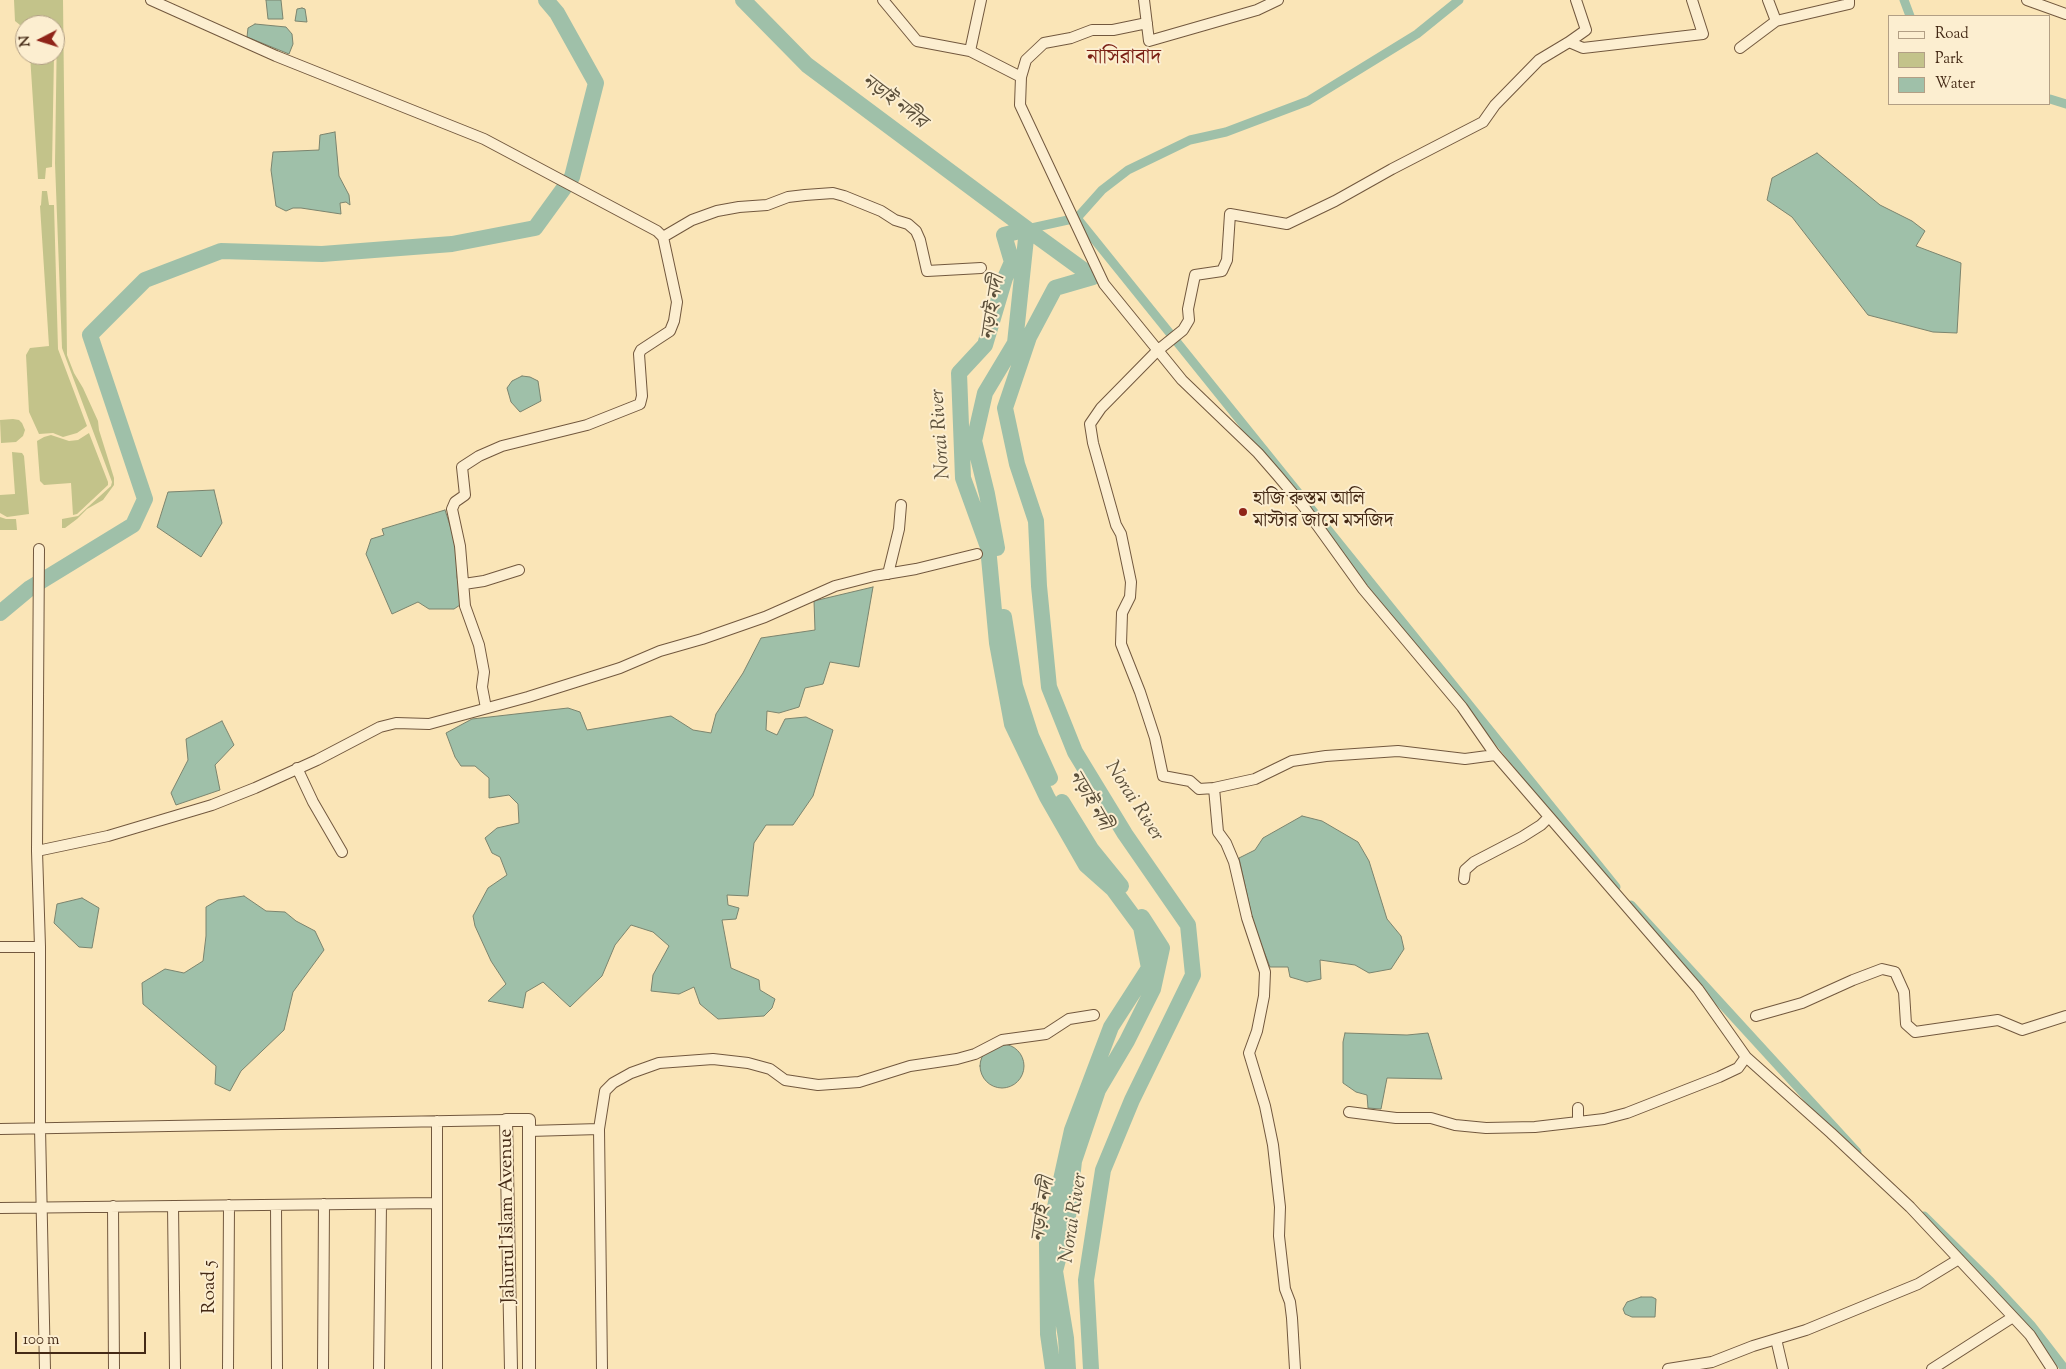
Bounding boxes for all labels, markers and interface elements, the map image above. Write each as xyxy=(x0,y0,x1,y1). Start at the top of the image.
north arrow xyxy=(15,15,65,65)
legend xyxy=(1888,15,2051,105)
text: Road xyxy=(1935,24,1969,45)
text: N xyxy=(16,35,37,48)
district label: নাসিরাবাদ xyxy=(1087,46,1161,72)
text: Park xyxy=(1935,49,1964,70)
water label: নড়াই নদীর xyxy=(855,71,931,135)
text: Water xyxy=(1935,74,1975,95)
water label: নড়াই নদী xyxy=(978,274,1012,342)
water label: Norai River xyxy=(927,388,957,480)
place label: হাজি রুস্তম আলি মাস্টার জামে মসজিদ xyxy=(1253,490,1393,534)
marker: হাজি রুস্তম আলি মাস্টার জামে মসজিদ xyxy=(1237,506,1249,518)
water label: Norai River xyxy=(1098,757,1168,847)
water label: নড়াই নদী xyxy=(1061,767,1115,835)
street label: Jahurul Islam Avenue xyxy=(496,1129,522,1303)
water label: Norai River xyxy=(1056,1171,1094,1265)
water label: নড়াই নদী xyxy=(1028,1176,1062,1244)
street label: Road 5 xyxy=(200,1260,222,1314)
scale bar xyxy=(18,1322,149,1354)
text: 100 m xyxy=(23,1330,59,1351)

